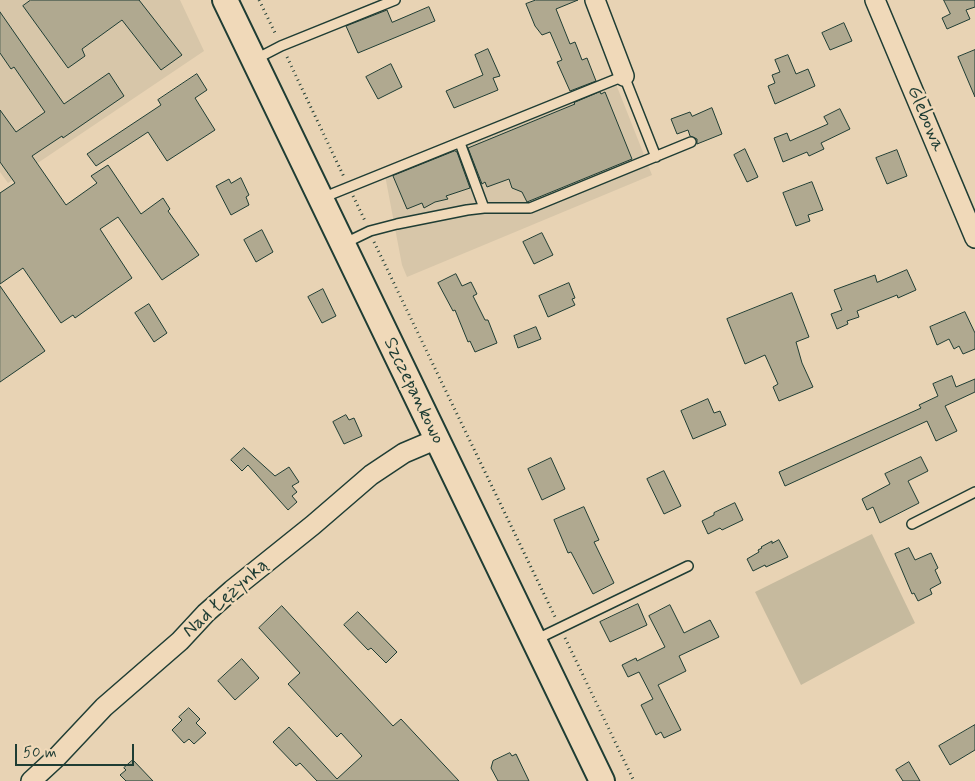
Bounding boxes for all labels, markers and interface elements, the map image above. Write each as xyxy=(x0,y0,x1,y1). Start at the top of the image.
street label: Glebowa xyxy=(901,83,949,155)
street label: Szczepankowo xyxy=(377,334,449,448)
street label: Nad Łężynką xyxy=(179,555,273,643)
scale bar xyxy=(18,734,136,766)
text: 50 m xyxy=(23,743,57,763)

